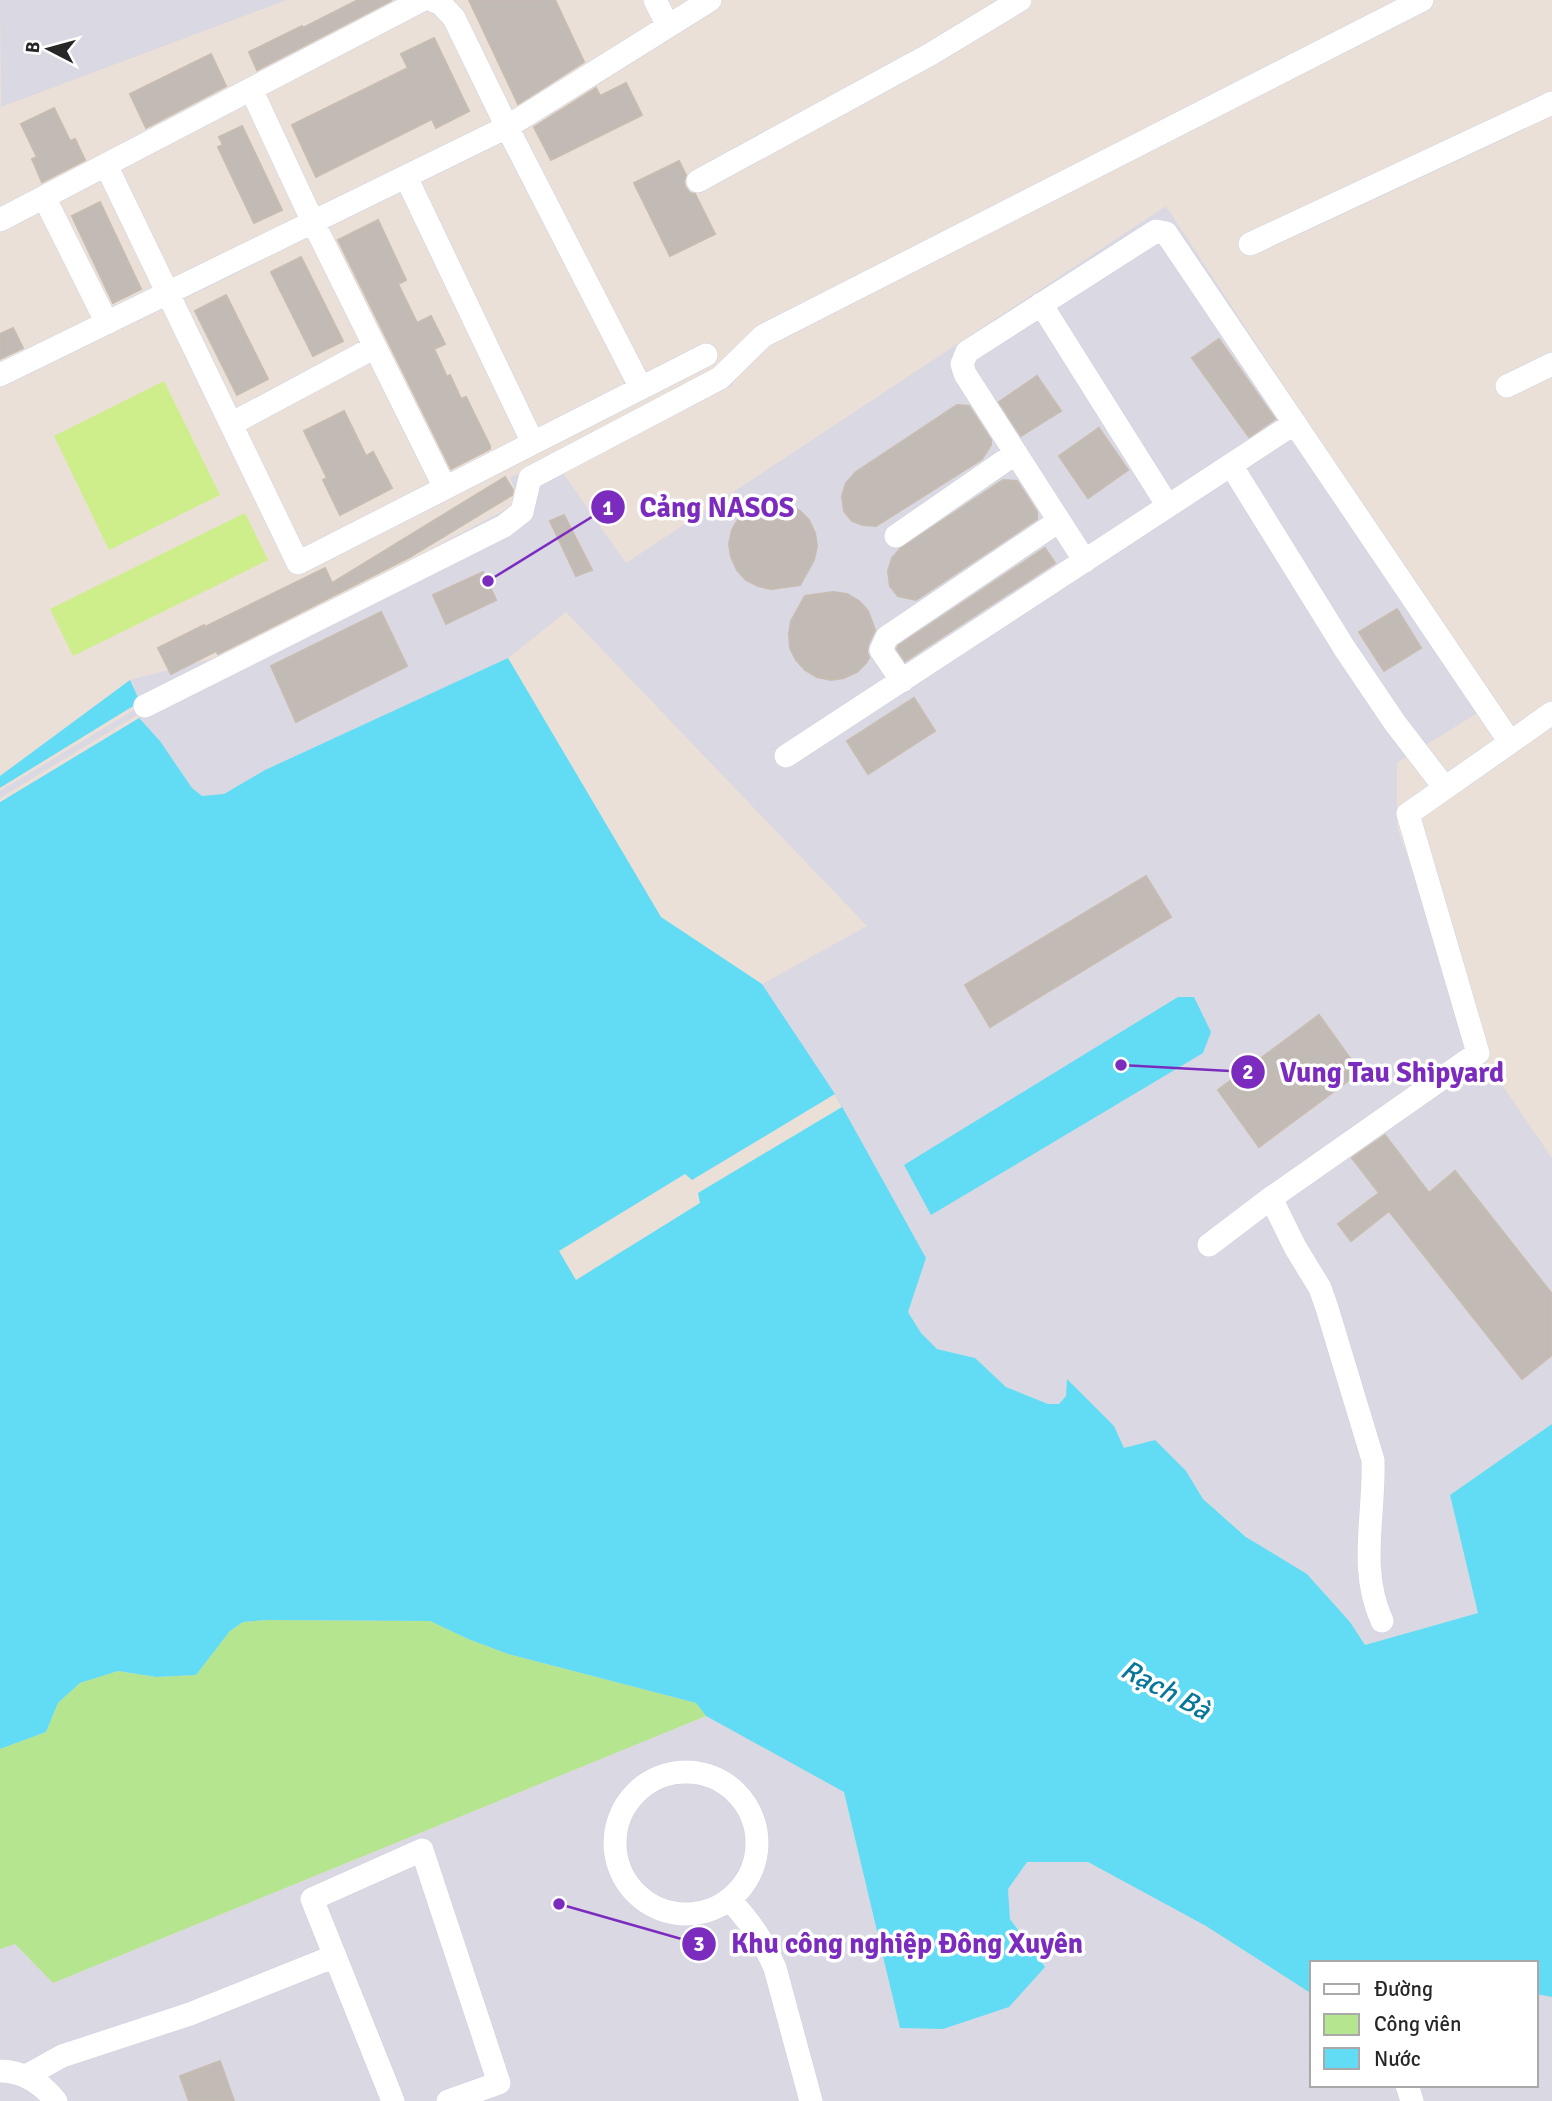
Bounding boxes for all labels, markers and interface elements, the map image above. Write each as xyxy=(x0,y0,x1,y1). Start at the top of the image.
north arrow xyxy=(14,14,84,84)
text: B xyxy=(21,40,46,54)
callout: Cảng NASOS xyxy=(591,483,809,532)
text: Cảng NASOS xyxy=(640,491,794,525)
text: 1 xyxy=(602,495,614,521)
callout: Vung Tau Shipyard xyxy=(1231,1048,1518,1097)
text: Vung Tau Shipyard xyxy=(1280,1056,1504,1090)
text: 2 xyxy=(1242,1059,1254,1085)
water label: Rạch Bà xyxy=(1115,1652,1217,1728)
callout: Khu công nghiệp Đông Xuyên xyxy=(682,1919,1097,1968)
text: Khu công nghiệp Đông Xuyên xyxy=(731,1927,1083,1961)
text: 3 xyxy=(693,1931,705,1957)
legend xyxy=(1310,1961,1538,2087)
text: Đường xyxy=(1374,1976,1433,2002)
text: Công viên xyxy=(1374,2011,1462,2037)
text: Nước xyxy=(1374,2046,1421,2072)

